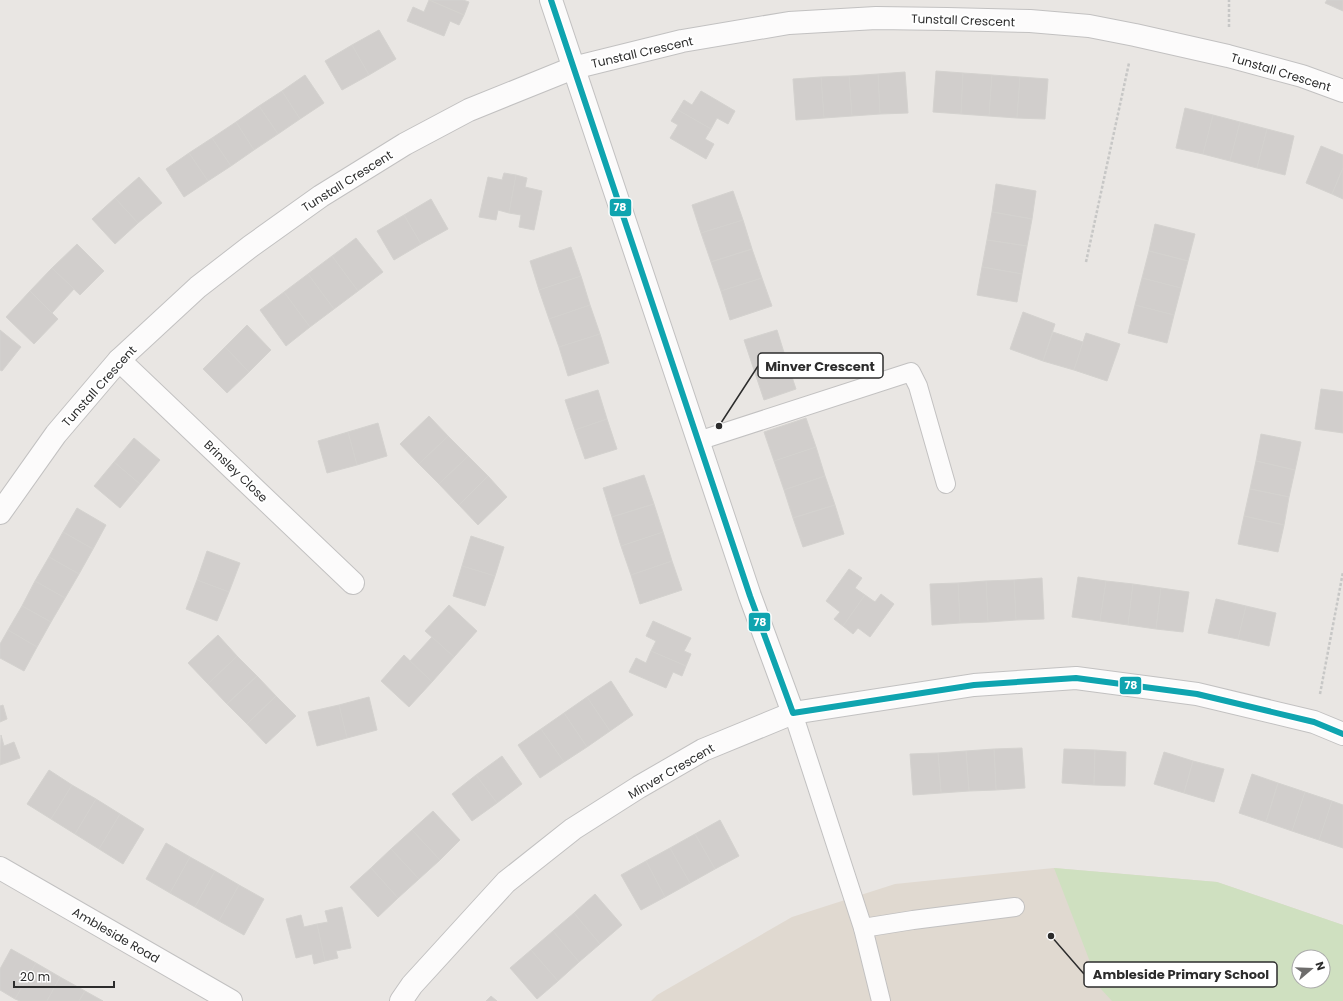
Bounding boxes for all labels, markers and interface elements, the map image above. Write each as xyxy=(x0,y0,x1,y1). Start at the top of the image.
street label: Tunstall Crescent xyxy=(911,10,1015,30)
street label: Tunstall Crescent xyxy=(589,32,695,72)
street label: Tunstall Crescent xyxy=(1229,49,1333,95)
street label: Tunstall Crescent xyxy=(298,146,396,216)
line badge: 78 xyxy=(609,198,632,217)
text: 78 xyxy=(613,199,627,215)
street label: Tunstall Crescent xyxy=(58,342,140,430)
callout: Minver Crescent xyxy=(758,353,883,378)
text: Minver Crescent xyxy=(765,357,875,376)
street label: Brinsley Close xyxy=(200,436,272,506)
line badge: 78 xyxy=(748,612,771,632)
text: 78 xyxy=(753,614,767,630)
line badge: 78 xyxy=(1119,676,1142,695)
text: 78 xyxy=(1124,677,1138,693)
street label: Minver Crescent xyxy=(625,739,717,803)
street label: Ambleside Road xyxy=(69,903,163,967)
north arrow xyxy=(1291,949,1331,989)
text: N xyxy=(1312,959,1329,972)
callout: Ambleside Primary School xyxy=(1084,962,1277,987)
scale bar xyxy=(14,963,114,989)
text: Ambleside Primary School xyxy=(1093,965,1269,984)
text: 20 m xyxy=(20,968,50,985)

